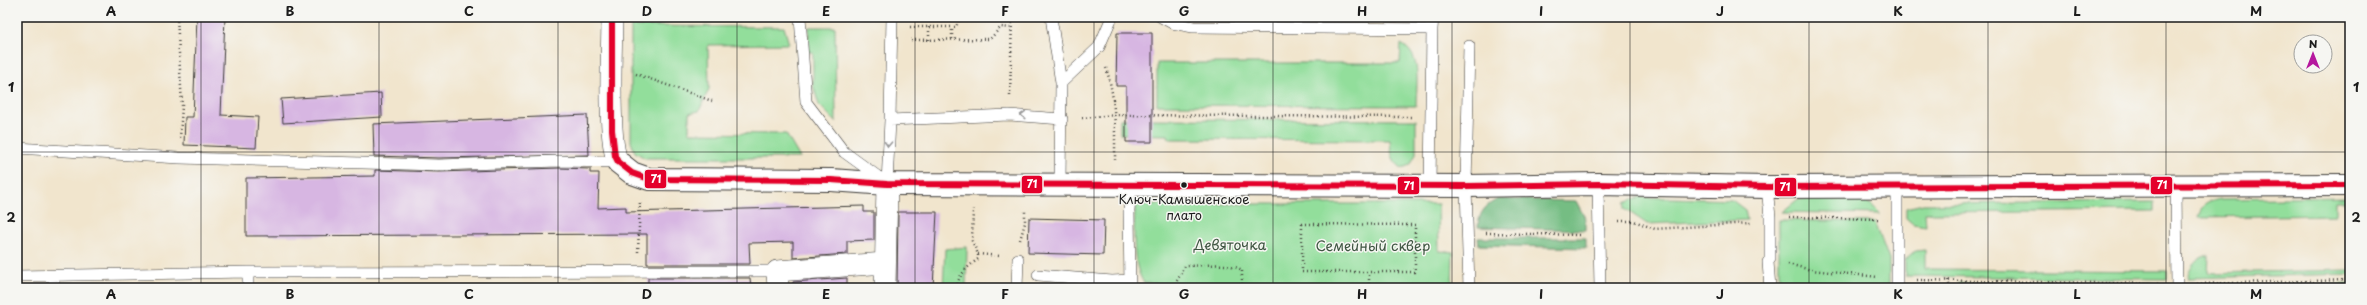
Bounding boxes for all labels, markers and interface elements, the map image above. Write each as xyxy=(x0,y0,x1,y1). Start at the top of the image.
text: A xyxy=(106,1,116,20)
text: B xyxy=(286,1,295,20)
text: C xyxy=(464,1,474,20)
text: D xyxy=(642,1,652,20)
text: E xyxy=(822,1,830,20)
text: F xyxy=(1001,1,1009,20)
text: G xyxy=(1179,1,1189,20)
text: H xyxy=(1357,1,1367,20)
text: I xyxy=(1539,1,1543,20)
text: J xyxy=(1716,1,1724,20)
text: K xyxy=(1893,1,1903,20)
text: L xyxy=(2073,1,2081,20)
text: M xyxy=(2250,1,2262,20)
north arrow xyxy=(2293,34,2333,74)
text: N xyxy=(2309,35,2318,52)
text: 1 xyxy=(8,77,14,96)
text: 1 xyxy=(2353,77,2359,96)
one-way arrow xyxy=(1020,111,1026,120)
one-way arrow xyxy=(883,141,892,147)
line badge: 71 xyxy=(644,169,667,189)
text: 71 xyxy=(651,170,662,187)
line badge: 71 xyxy=(1021,175,1043,194)
text: 71 xyxy=(1027,175,1038,192)
line badge: 71 xyxy=(1397,176,1420,195)
line badge: 71 xyxy=(2150,176,2173,195)
text: 71 xyxy=(2157,176,2168,193)
text: 71 xyxy=(1404,177,1415,194)
line badge: 71 xyxy=(1774,177,1797,197)
text: 71 xyxy=(1780,178,1791,195)
marker: Ключ-Камышенское плато xyxy=(1179,180,1189,190)
place label: Ключ-Камышенское плато xyxy=(1118,189,1250,224)
text: 2 xyxy=(6,207,16,226)
text: 2 xyxy=(2351,207,2361,226)
park label: Девяточка xyxy=(1193,234,1266,255)
park label: Семейный сквер xyxy=(1316,235,1430,256)
text: A xyxy=(106,284,116,303)
text: B xyxy=(286,284,295,303)
text: C xyxy=(464,284,474,303)
text: D xyxy=(642,284,652,303)
text: E xyxy=(822,284,830,303)
text: F xyxy=(1001,284,1009,303)
text: G xyxy=(1179,284,1189,303)
text: H xyxy=(1357,284,1367,303)
text: I xyxy=(1539,284,1543,303)
text: J xyxy=(1716,284,1724,303)
text: K xyxy=(1893,284,1903,303)
text: L xyxy=(2073,284,2081,303)
text: M xyxy=(2250,284,2262,303)

